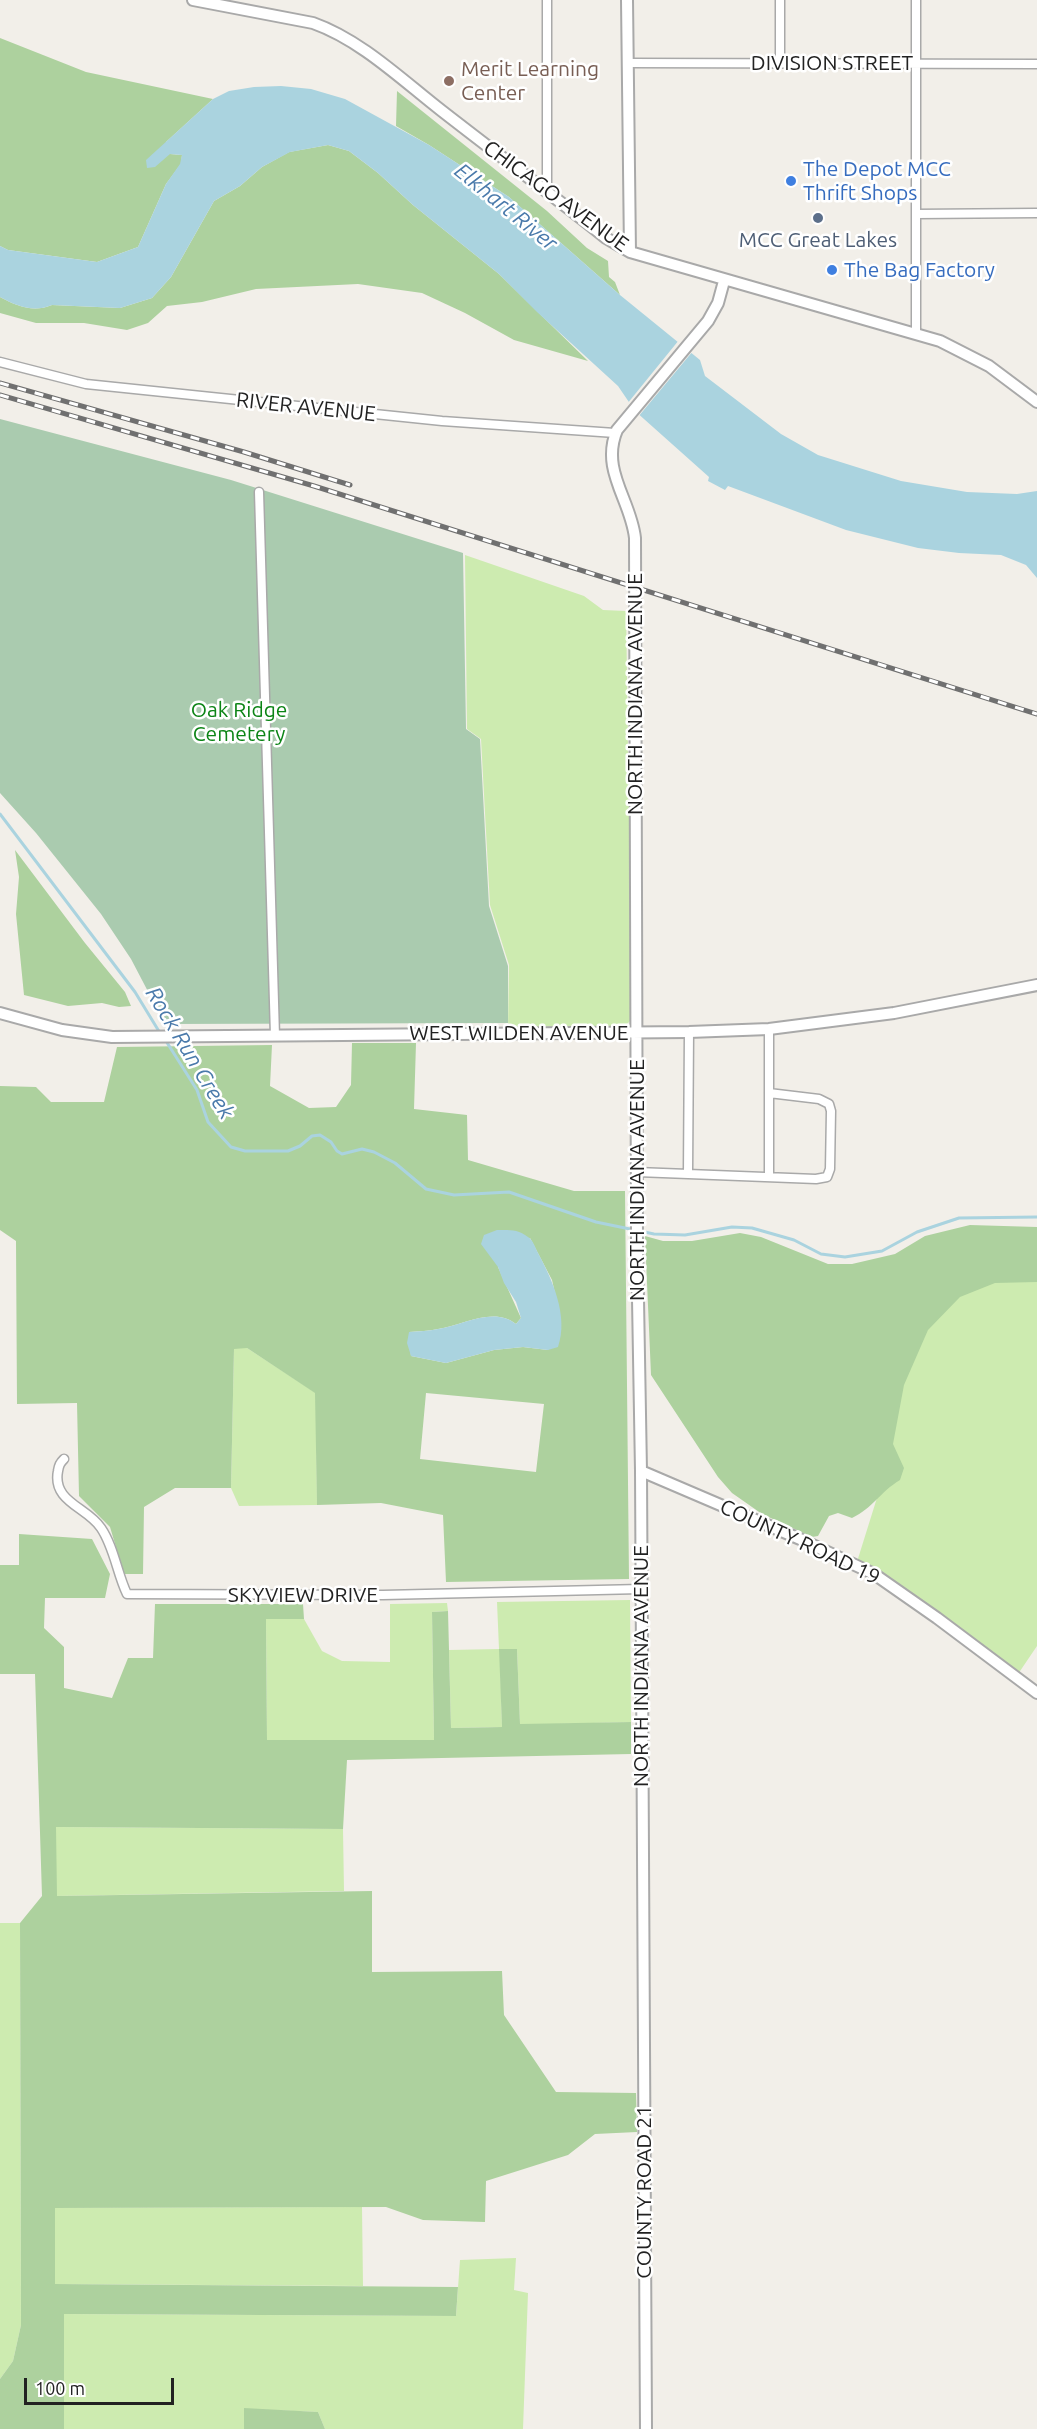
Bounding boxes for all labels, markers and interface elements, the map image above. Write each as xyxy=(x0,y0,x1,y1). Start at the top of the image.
street label: DIVISION STREET xyxy=(751,50,913,76)
place label: Merit Learning Center xyxy=(461,56,599,106)
marker: Merit Learning Center xyxy=(442,74,456,88)
street label: CHICAGO AVENUE xyxy=(478,135,634,257)
place label: The Depot MCC Thrift Shops xyxy=(803,156,951,206)
water label: Elkhart River xyxy=(449,158,563,256)
marker: The Depot MCC Thrift Shops xyxy=(784,174,798,188)
marker: MCC Great Lakes xyxy=(811,211,825,225)
place label: MCC Great Lakes xyxy=(739,227,897,253)
place label: The Bag Factory xyxy=(844,257,995,283)
marker: The Bag Factory xyxy=(825,263,839,277)
street label: RIVER AVENUE xyxy=(235,387,377,427)
street label: NORTH INDIANA AVENUE xyxy=(622,573,648,815)
park label: Oak Ridge Cemetery xyxy=(191,697,287,747)
water label: Rock Run Creek xyxy=(140,982,240,1124)
street label: WEST WILDEN AVENUE xyxy=(409,1020,629,1046)
street label: NORTH INDIANA AVENUE xyxy=(624,1059,650,1301)
street label: COUNTY ROAD 19 xyxy=(716,1494,884,1590)
street label: NORTH INDIANA AVENUE xyxy=(628,1545,654,1787)
street label: SKYVIEW DRIVE xyxy=(228,1582,378,1608)
street label: COUNTY ROAD 21 xyxy=(631,2105,657,2279)
scale bar xyxy=(27,2366,177,2404)
text: 100 m xyxy=(35,2378,85,2398)

